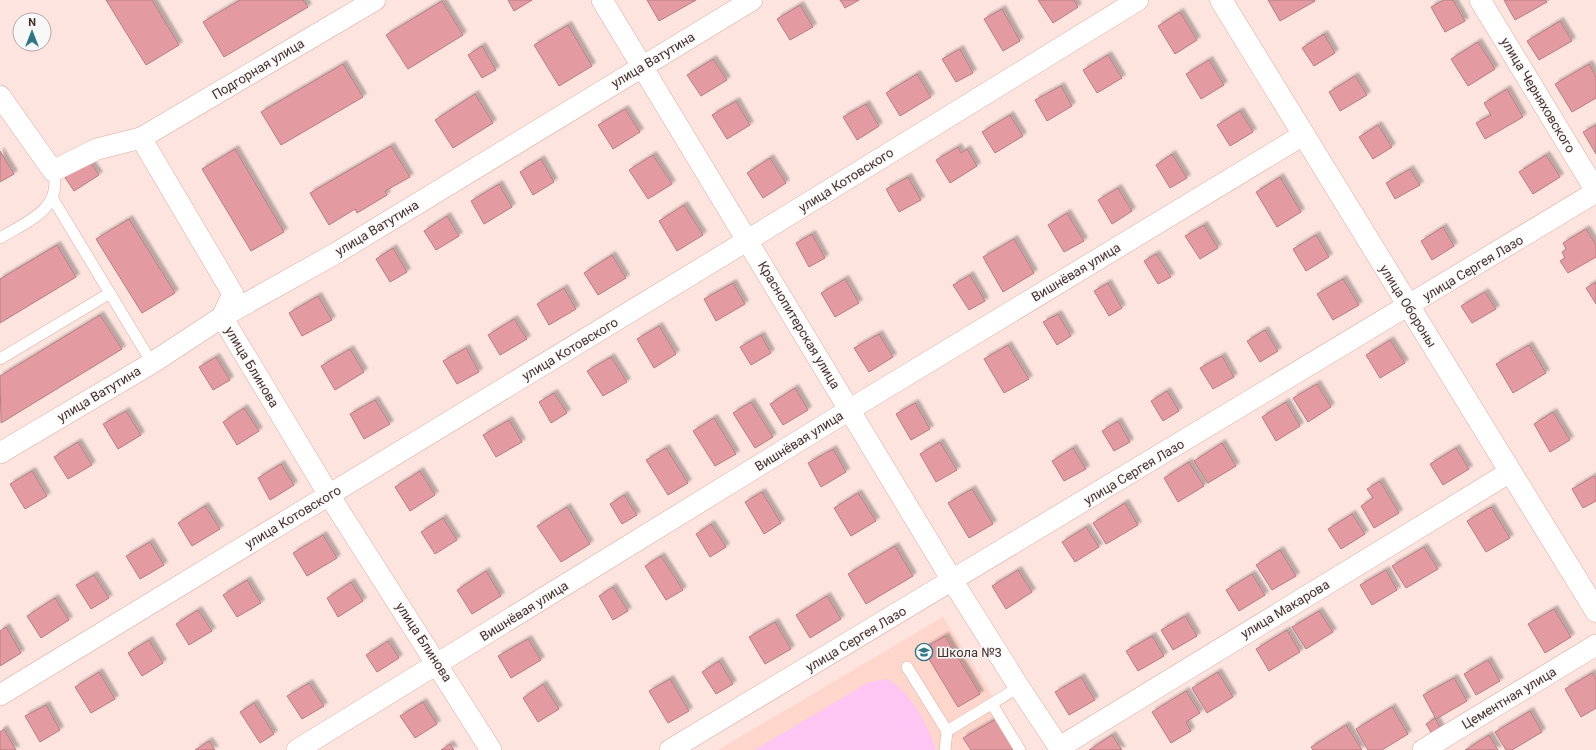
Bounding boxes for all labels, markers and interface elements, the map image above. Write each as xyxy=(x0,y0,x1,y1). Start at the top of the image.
north arrow xyxy=(12,12,52,52)
text: N xyxy=(28,16,36,29)
street label: улица Ватутина xyxy=(609,29,697,91)
street label: улица Черняховского xyxy=(1498,35,1578,155)
street label: Подгорная улица xyxy=(209,36,307,102)
street label: улица Котовского xyxy=(796,145,896,215)
street label: улица Ватутина xyxy=(333,197,421,259)
street label: улица Сергея Лазо xyxy=(1420,232,1526,304)
street label: Вишнёвая улица xyxy=(1029,240,1123,304)
street label: Краснопитерская улица xyxy=(755,258,843,392)
street label: улица Обороны xyxy=(1377,262,1439,350)
street label: улица Котовского xyxy=(519,314,621,384)
street label: улица Блинова xyxy=(222,324,282,410)
street label: улица Ватутина xyxy=(55,363,143,425)
street label: Вишнёвая улица xyxy=(752,408,846,474)
street label: улица Сергея Лазо xyxy=(1081,436,1187,508)
street label: улица Котовского xyxy=(242,482,344,552)
street label: улица Макарова xyxy=(1238,577,1332,641)
street label: Вишнёвая улица xyxy=(477,578,571,644)
street label: улица Блинова xyxy=(393,600,455,684)
street label: улица Сергея Лазо xyxy=(803,603,909,675)
school or university icon: Школа №3 xyxy=(914,642,934,662)
place label: Школа №3 xyxy=(937,645,1002,660)
street label: Цементная улица xyxy=(1459,664,1559,732)

